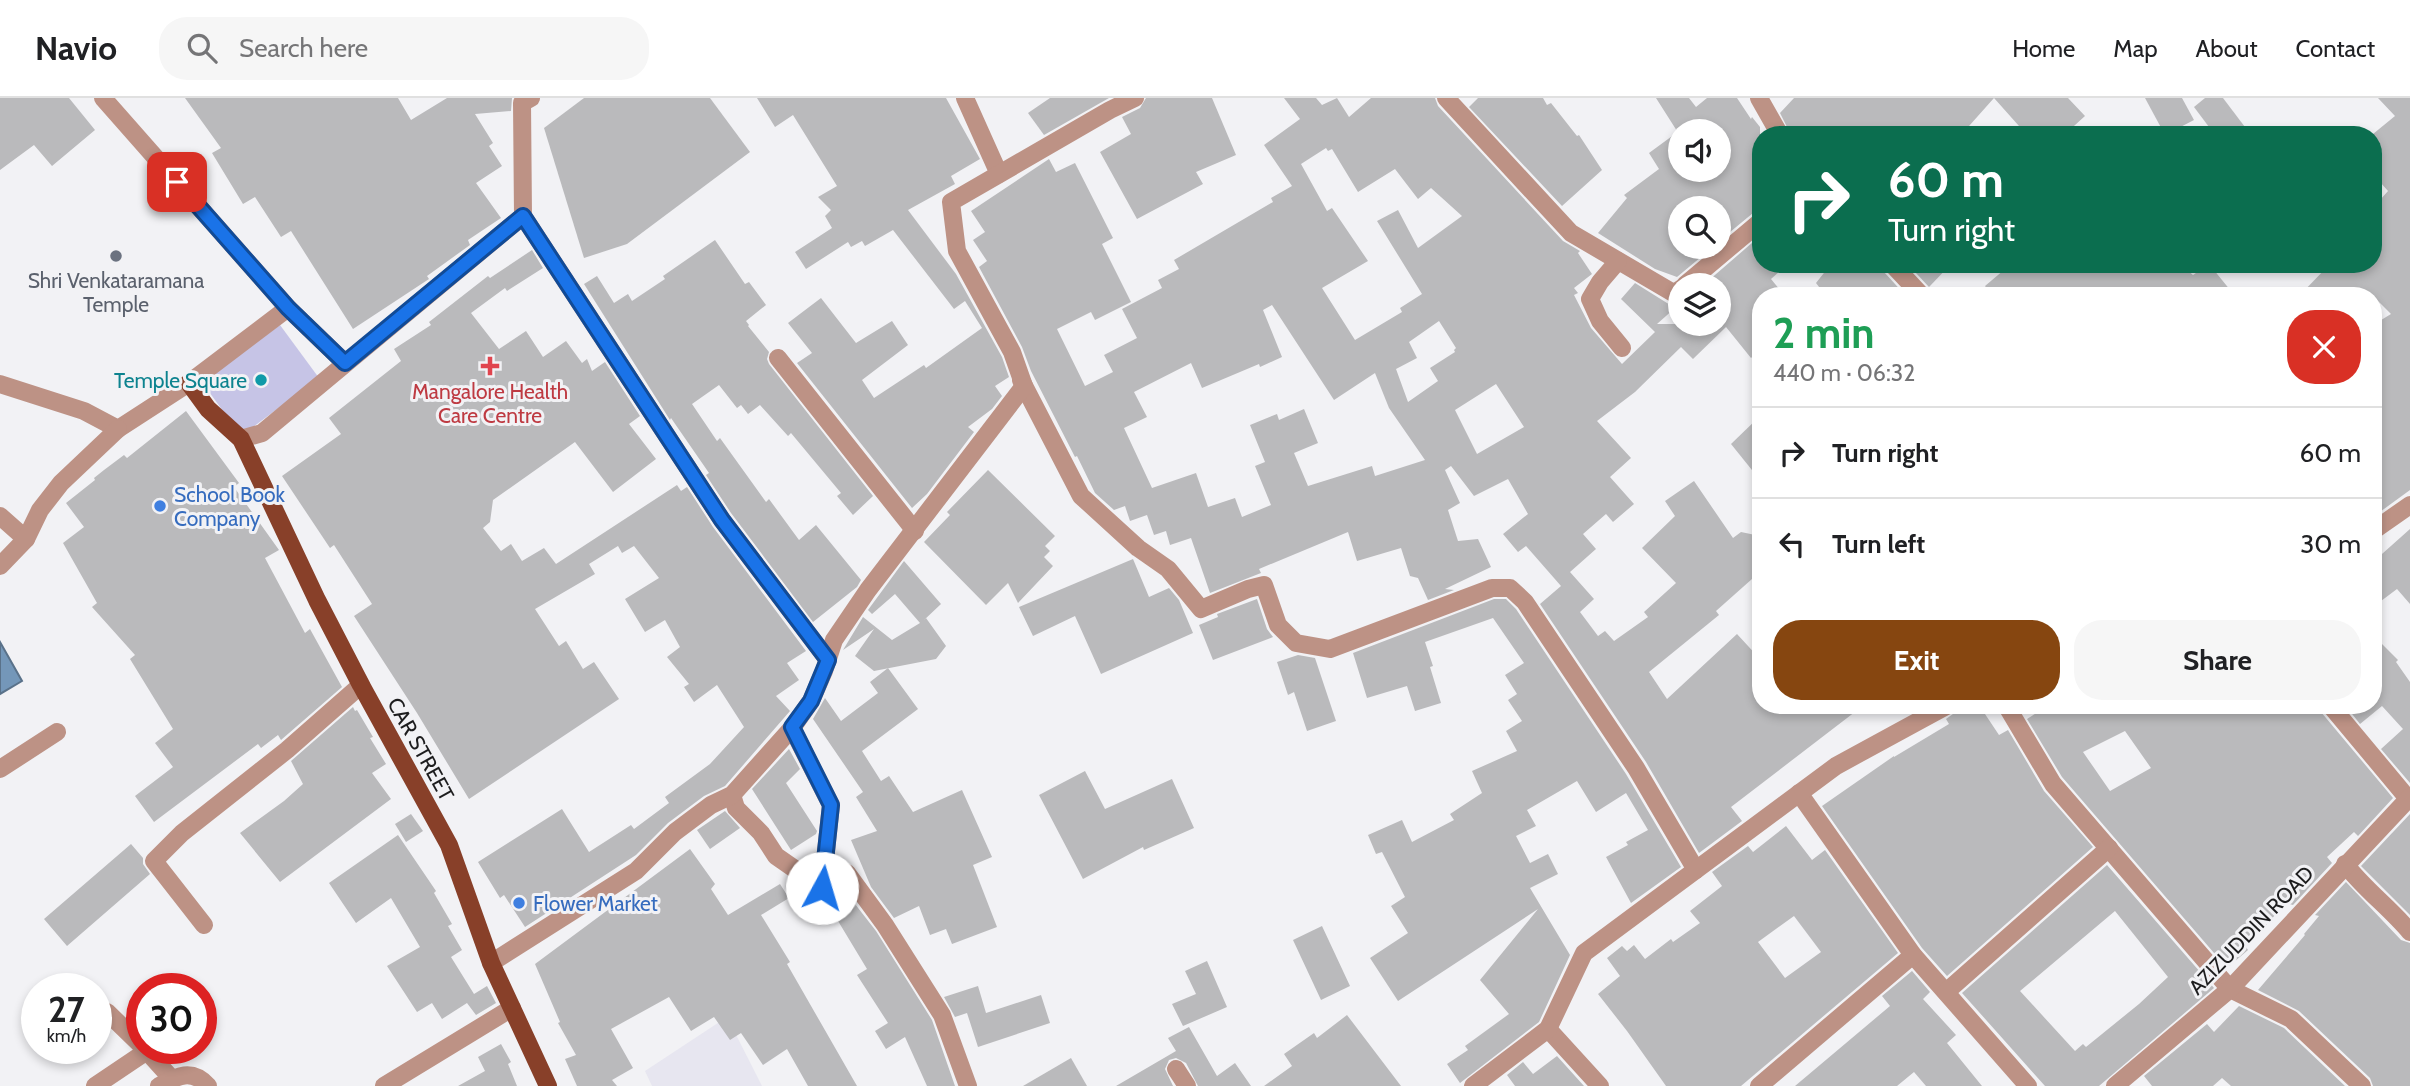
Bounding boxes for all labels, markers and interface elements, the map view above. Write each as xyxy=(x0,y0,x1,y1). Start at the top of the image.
search box xyxy=(159,17,649,80)
text: Navio xyxy=(35,28,117,68)
icon: search xyxy=(183,29,221,67)
text: Search here xyxy=(239,32,368,64)
text: Home xyxy=(2012,34,2075,63)
text: Map xyxy=(2113,34,2158,63)
text: About xyxy=(2196,34,2258,63)
text: Contact xyxy=(2296,34,2375,63)
map controls xyxy=(1668,119,1731,336)
button: sound xyxy=(1668,119,1731,182)
text: 60 m xyxy=(1888,150,2004,209)
pin xyxy=(147,152,207,212)
icon: right xyxy=(1773,154,1864,245)
icon: arrive xyxy=(158,163,196,201)
button: search xyxy=(1668,196,1731,259)
text: Turn right xyxy=(1888,210,2015,249)
marker: Shri Venkataramana Temple xyxy=(108,248,124,264)
place label: Shri Venkataramana Temple xyxy=(28,268,204,317)
button: layers xyxy=(1668,273,1731,336)
text: 2 min xyxy=(1773,307,1874,359)
button: close xyxy=(2287,310,2361,384)
marker: Mangalore Health Care Centre xyxy=(480,356,500,376)
text: 440 m · 06:32 xyxy=(1773,359,1915,387)
place label: Temple Square xyxy=(114,368,247,393)
marker: Temple Square xyxy=(253,372,269,388)
place label: Mangalore Health Care Centre xyxy=(412,379,568,428)
icon: right xyxy=(1773,434,1811,472)
text: Turn right xyxy=(1832,437,1938,469)
text: 60 m xyxy=(2299,437,2361,469)
place label: School Book Company xyxy=(174,482,286,531)
marker: School Book Company xyxy=(152,498,168,514)
icon: left xyxy=(1773,525,1811,563)
text: Turn left xyxy=(1832,528,1925,560)
text: 30 m xyxy=(2300,528,2361,560)
button: Exit xyxy=(1773,620,2060,700)
button: Share xyxy=(2074,620,2361,700)
street label: CAR STREET xyxy=(382,693,460,805)
position arrow xyxy=(785,851,859,925)
street label: AZIZUDDIN ROAD xyxy=(2183,861,2319,999)
place label: Flower Market xyxy=(533,891,658,916)
marker: Flower Market xyxy=(511,895,527,911)
speed limit sign: 30 xyxy=(126,973,217,1064)
text: 27 xyxy=(48,988,85,1031)
text: km/h xyxy=(47,1025,86,1047)

